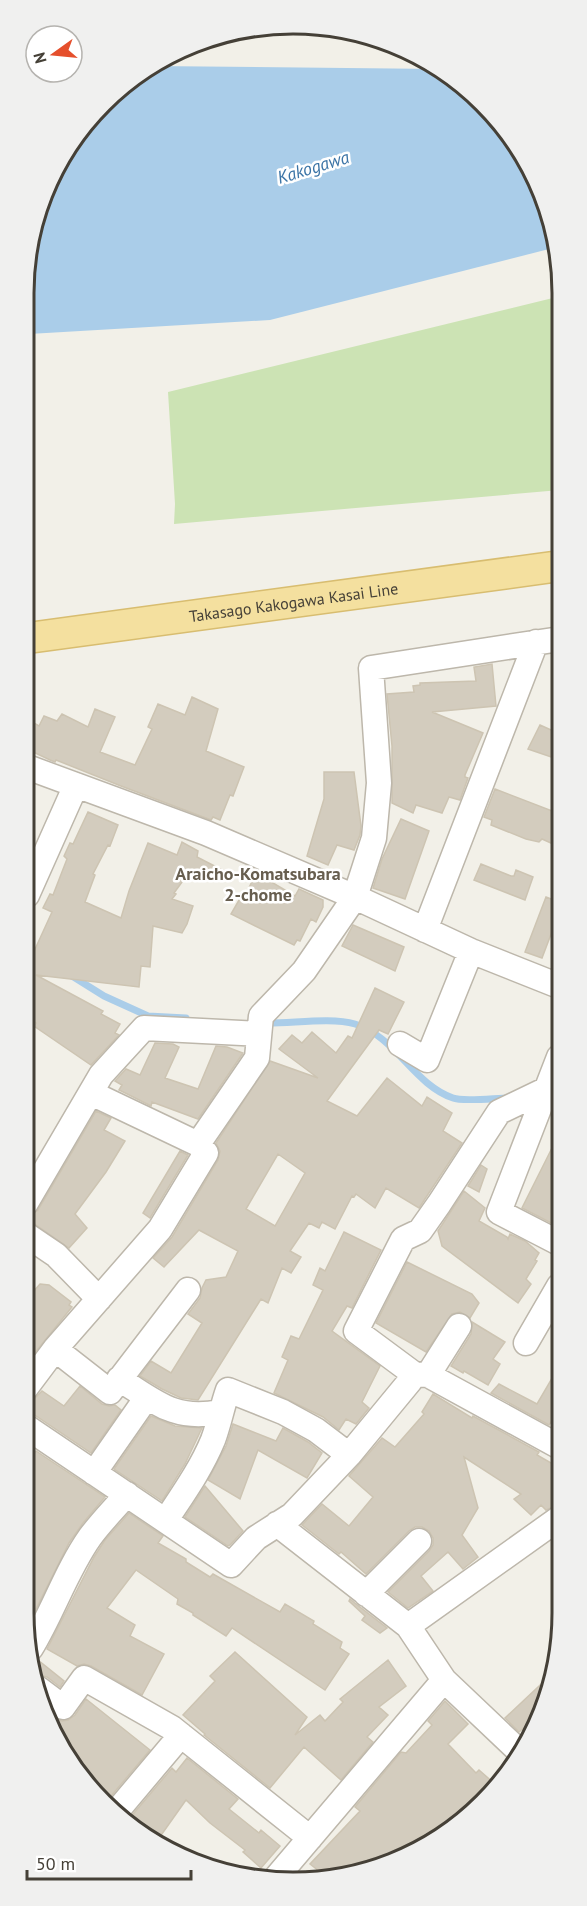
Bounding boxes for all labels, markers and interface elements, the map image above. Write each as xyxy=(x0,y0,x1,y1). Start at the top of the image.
north arrow xyxy=(24,24,84,84)
text: N xyxy=(28,50,51,66)
water label: Kakogawa xyxy=(274,145,352,189)
street label: Takasago Kakogawa Kasai Line xyxy=(188,578,399,626)
district label: Araicho-Komatsubara 2-chome xyxy=(175,862,341,906)
scale bar xyxy=(27,1843,190,1881)
text: 50 m xyxy=(36,1852,75,1875)

